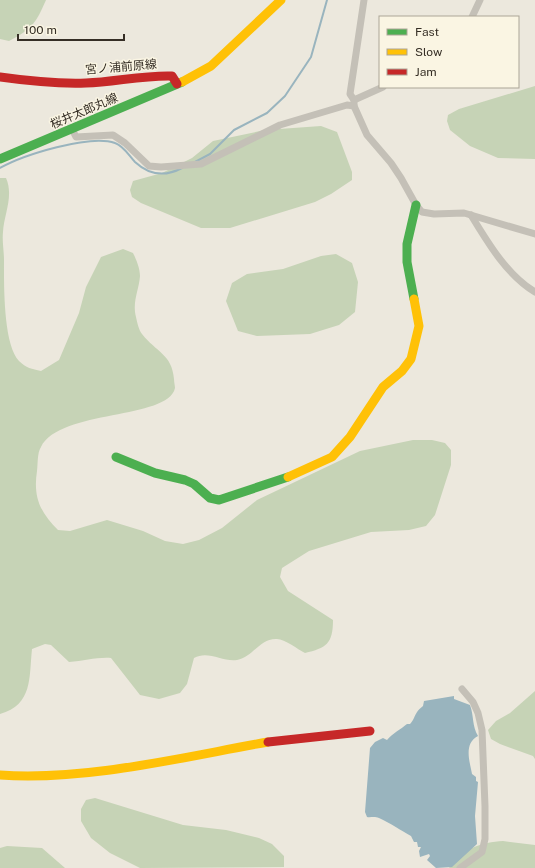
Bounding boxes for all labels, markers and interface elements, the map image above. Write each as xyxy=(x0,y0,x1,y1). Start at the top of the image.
scale bar xyxy=(18,16,124,42)
legend xyxy=(379,16,519,88)
text: 100 m xyxy=(24,23,57,37)
text: Fast xyxy=(415,25,440,39)
text: Slow xyxy=(415,45,443,59)
street label: 宮ノ浦前原線 xyxy=(85,57,157,77)
text: Jam xyxy=(415,65,437,79)
street label: 桜井太郎丸線 xyxy=(48,90,120,132)

